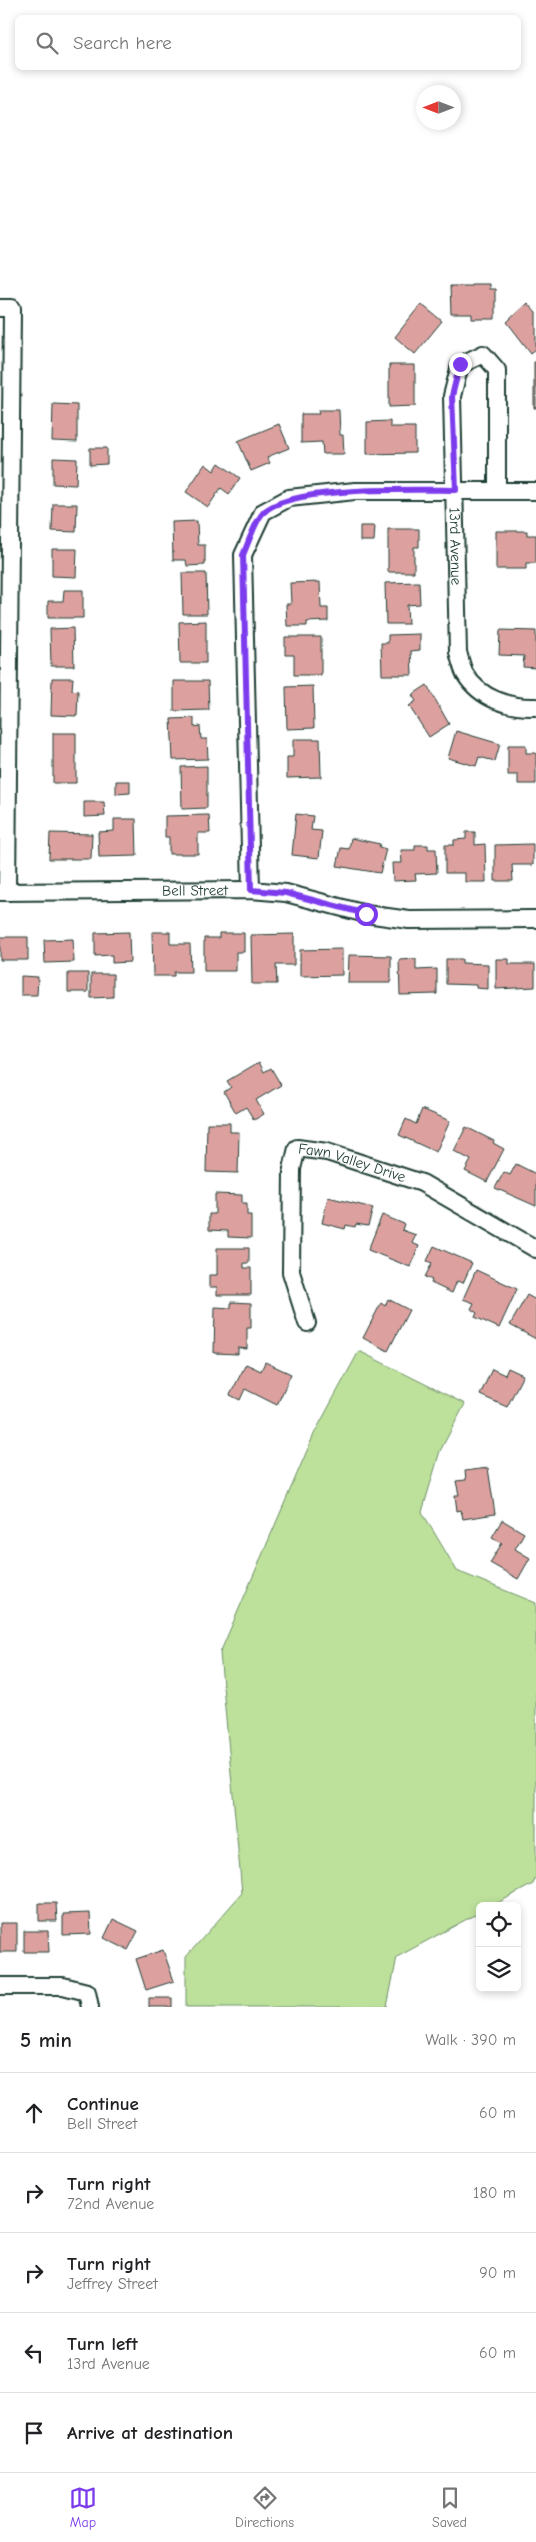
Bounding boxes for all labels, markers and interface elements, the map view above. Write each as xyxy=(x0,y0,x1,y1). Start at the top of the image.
search box xyxy=(15,15,521,70)
icon: search xyxy=(33,29,61,57)
text: Search here xyxy=(73,32,172,54)
north arrow xyxy=(416,85,461,130)
route end xyxy=(449,353,472,376)
street label: 13rd Avenue xyxy=(446,507,465,586)
street label: Bell Street xyxy=(162,881,229,900)
route start xyxy=(355,903,378,926)
street label: Fawn Valley Drive xyxy=(297,1139,408,1186)
map controls xyxy=(476,1902,521,1992)
button: locate xyxy=(476,1902,521,1947)
button: layers xyxy=(476,1947,521,1992)
text: 5 min xyxy=(20,2028,72,2052)
text: Walk · 390 m xyxy=(425,2031,516,2049)
text: Continue xyxy=(67,2093,139,2115)
icon: ahead xyxy=(20,2099,48,2127)
text: 60 m xyxy=(479,2104,516,2122)
text: Bell Street xyxy=(67,2115,137,2133)
text: Turn right xyxy=(67,2173,151,2195)
icon: right xyxy=(20,2179,48,2207)
text: 180 m xyxy=(473,2184,516,2202)
text: 72nd Avenue xyxy=(67,2195,154,2213)
text: Turn right xyxy=(67,2253,151,2275)
icon: right xyxy=(20,2259,48,2287)
text: 90 m xyxy=(479,2264,516,2282)
text: Jeffrey Street xyxy=(67,2275,158,2293)
text: Turn left xyxy=(67,2333,138,2355)
icon: left xyxy=(20,2339,48,2367)
text: 60 m xyxy=(479,2344,516,2362)
text: 13rd Avenue xyxy=(67,2355,150,2373)
icon: arrive xyxy=(20,2419,48,2447)
text: Arrive at destination xyxy=(67,2422,233,2444)
tab: Map xyxy=(69,2484,97,2531)
tab: Directions xyxy=(235,2484,294,2531)
tab: Saved xyxy=(432,2484,467,2531)

